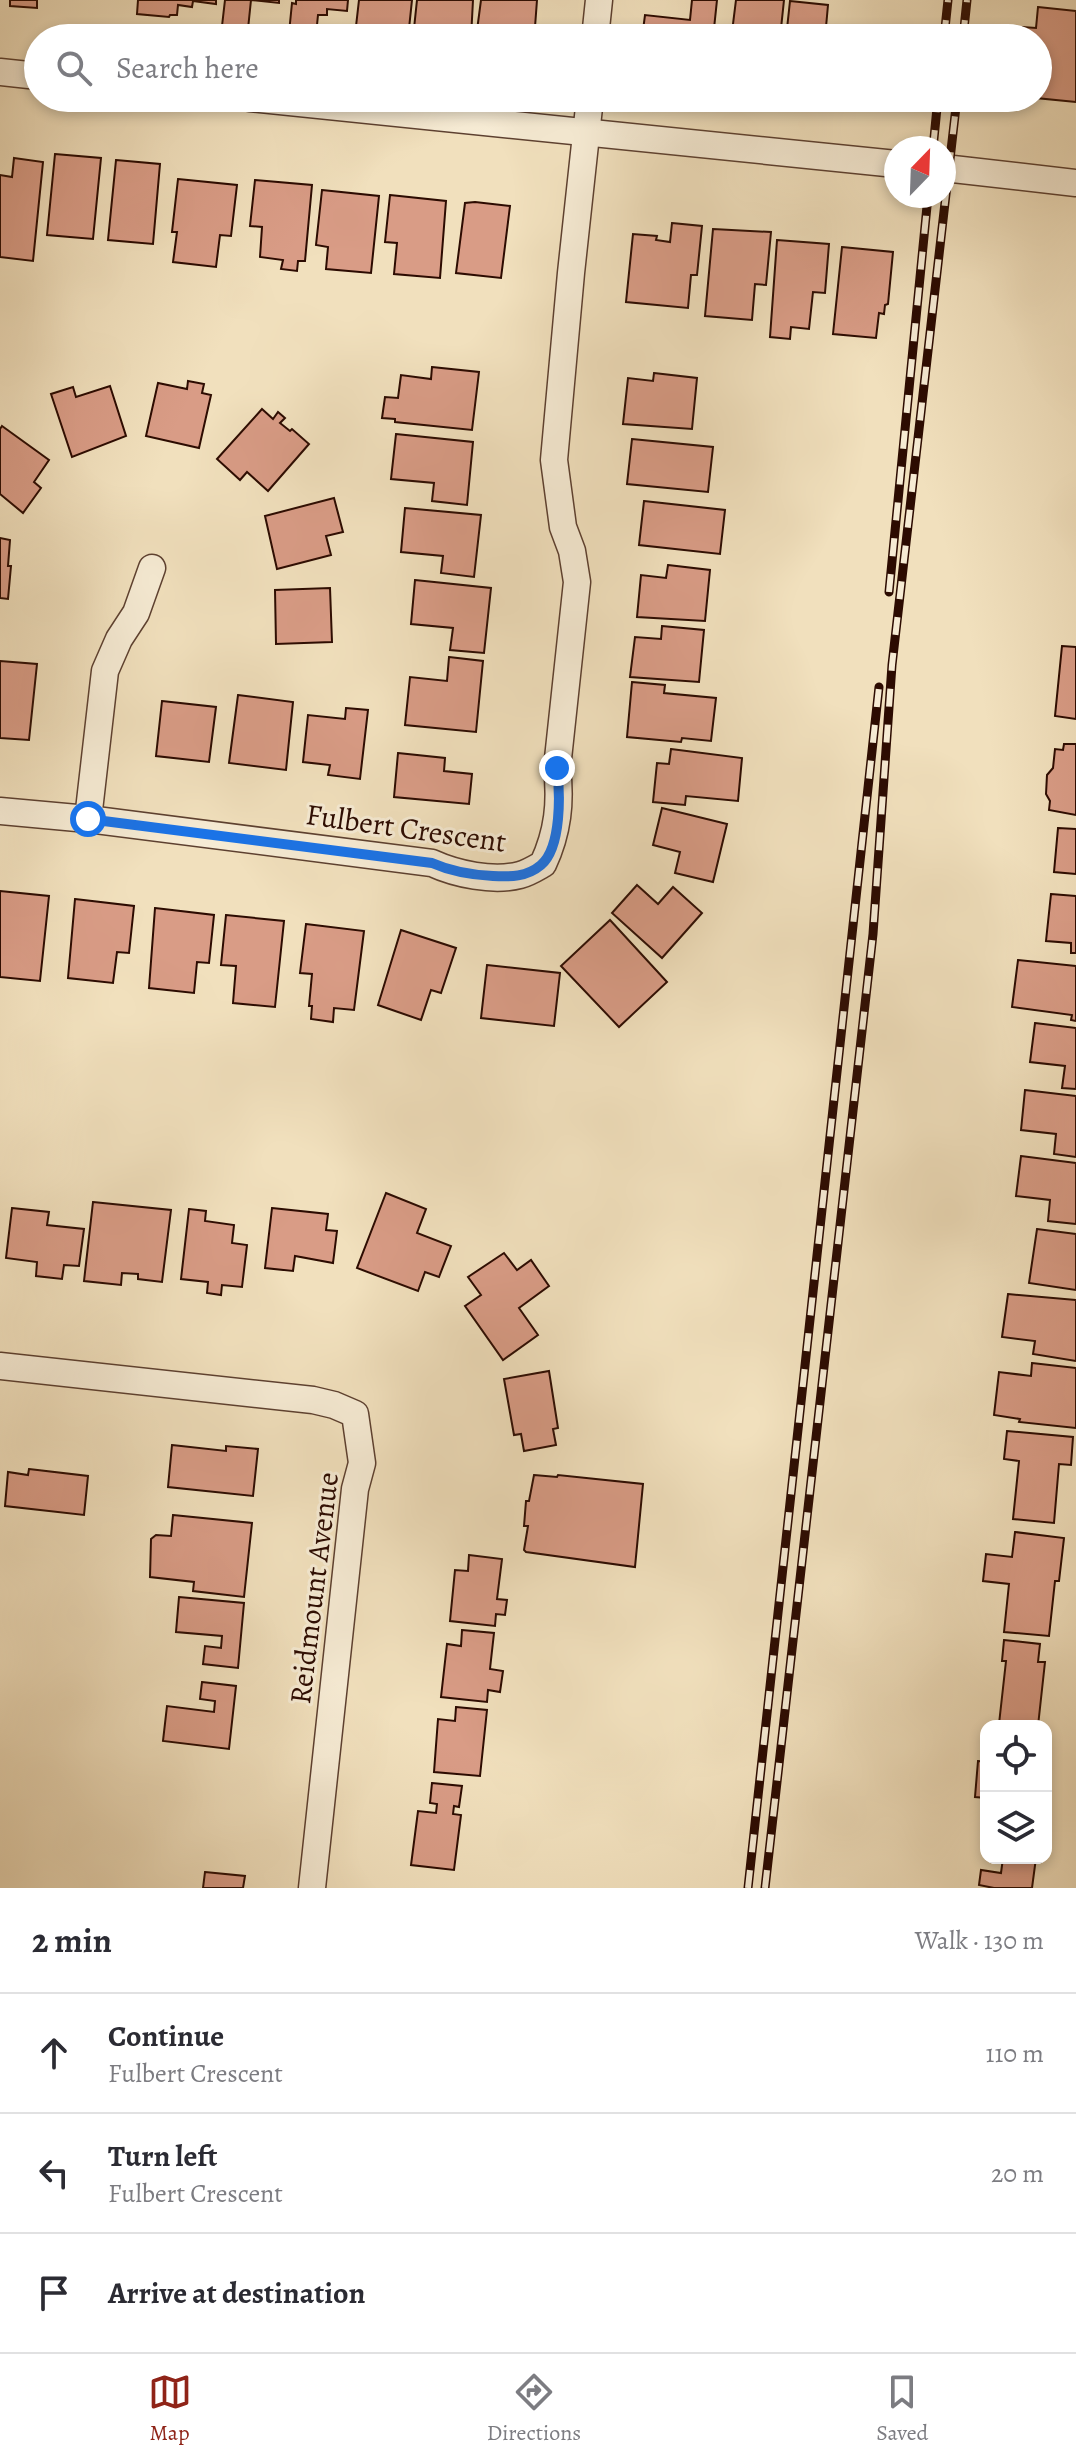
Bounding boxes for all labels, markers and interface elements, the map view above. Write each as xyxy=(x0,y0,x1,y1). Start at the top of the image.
search box xyxy=(24,24,1052,112)
icon: search xyxy=(52,46,96,90)
text: Search here xyxy=(116,48,259,88)
north arrow xyxy=(884,136,956,208)
route end xyxy=(539,750,575,786)
street label: Fulbert Crescent xyxy=(303,794,509,862)
route start xyxy=(70,801,106,837)
street label: Reidmount Avenue xyxy=(280,1470,348,1706)
map controls xyxy=(980,1720,1052,1864)
button: locate xyxy=(980,1720,1052,1792)
button: layers xyxy=(980,1792,1052,1864)
text: 2 min xyxy=(32,1917,112,1964)
text: Walk · 130 m xyxy=(915,1923,1044,1958)
text: Continue xyxy=(108,2016,224,2056)
icon: ahead xyxy=(32,2031,76,2075)
text: 110 m xyxy=(986,2036,1044,2071)
text: Fulbert Crescent xyxy=(108,2056,283,2091)
text: Turn left xyxy=(108,2136,217,2176)
icon: left xyxy=(32,2151,76,2195)
text: 20 m xyxy=(991,2156,1044,2191)
text: Fulbert Crescent xyxy=(108,2176,283,2211)
icon: arrive xyxy=(32,2271,76,2315)
text: Arrive at destination xyxy=(108,2273,365,2313)
tab: Map xyxy=(148,2370,192,2448)
tab: Directions xyxy=(487,2370,581,2448)
tab: Saved xyxy=(876,2370,928,2448)

